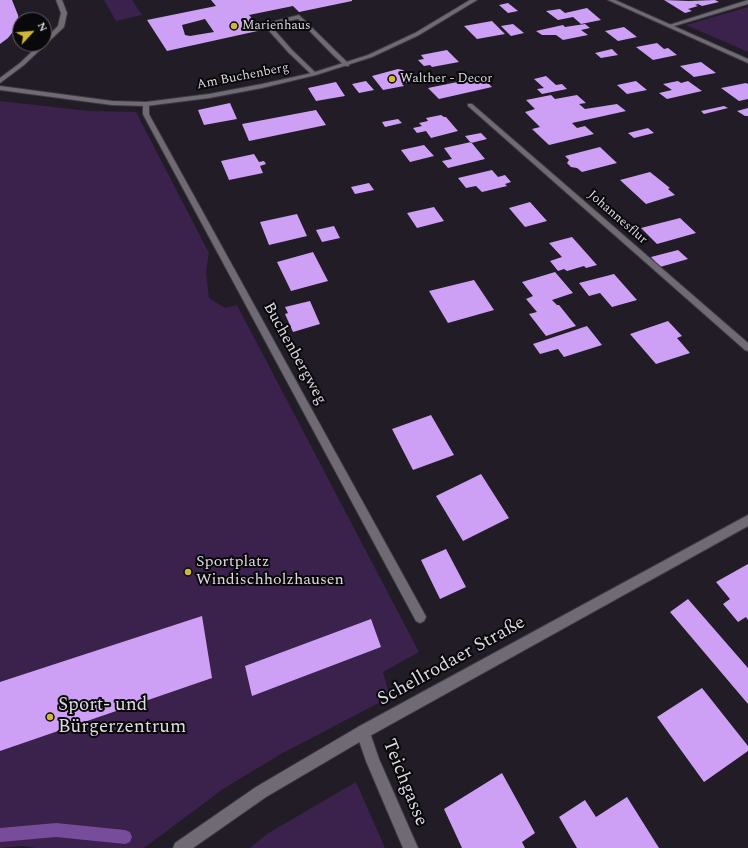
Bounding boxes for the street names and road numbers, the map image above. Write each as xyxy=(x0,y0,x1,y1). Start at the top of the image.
street label: Am Buchenberg xyxy=(196,60,290,94)
street label: Johannesflur xyxy=(584,188,650,248)
street label: Buchenbergweg xyxy=(258,300,330,408)
street label: Schellrodaer Straße xyxy=(374,612,530,712)
street label: Teichgasse xyxy=(376,736,432,830)

